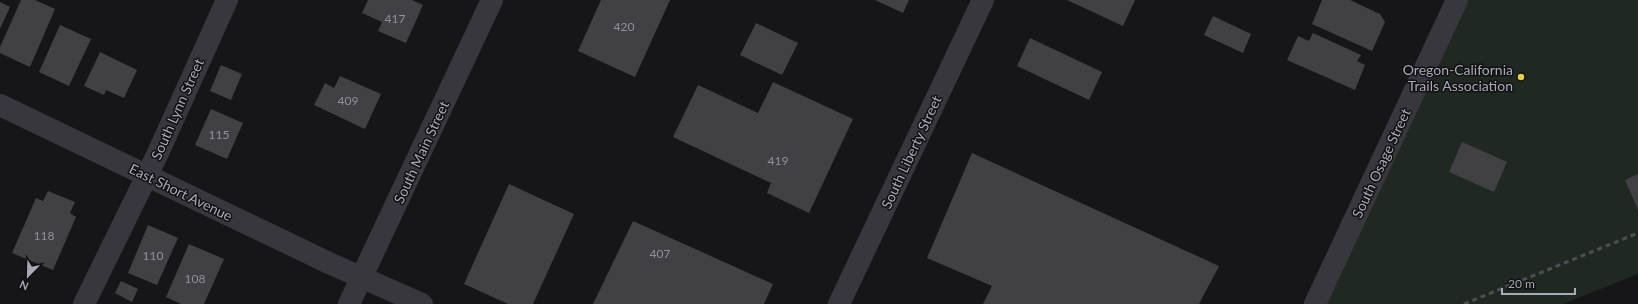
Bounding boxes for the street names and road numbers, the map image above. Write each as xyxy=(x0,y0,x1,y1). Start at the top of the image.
street label: South Lynn Street xyxy=(147,56,207,162)
street label: South Liberty Street xyxy=(877,93,945,211)
street label: South Main Street xyxy=(390,98,452,206)
street label: South Osage Street xyxy=(1348,106,1414,220)
street label: East Short Avenue xyxy=(127,160,235,224)

